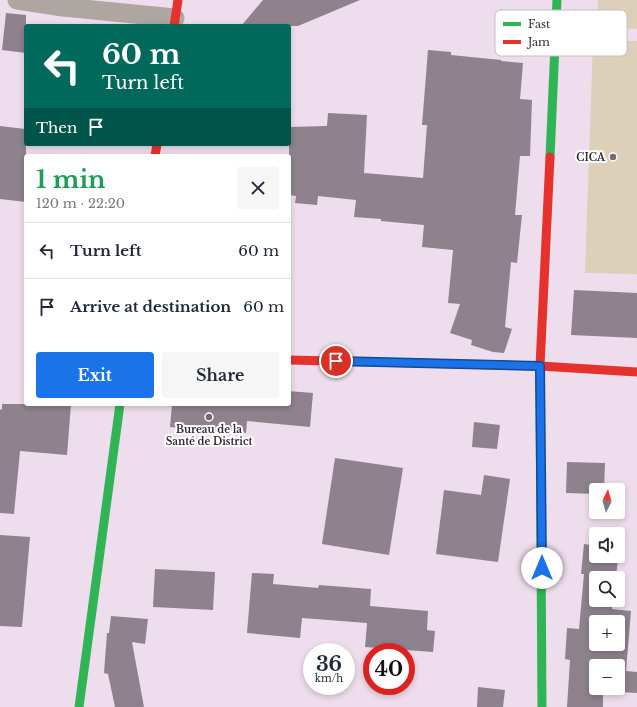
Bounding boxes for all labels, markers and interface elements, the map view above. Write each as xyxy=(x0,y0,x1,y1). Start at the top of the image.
legend xyxy=(495,10,627,56)
text: Fast xyxy=(528,17,551,31)
text: Jam xyxy=(526,35,550,49)
text: 60 m xyxy=(102,37,180,72)
icon: left xyxy=(36,40,88,92)
text: Turn left xyxy=(102,72,184,94)
icon: arrive xyxy=(85,116,107,138)
text: Then xyxy=(36,118,77,137)
place label: CICA xyxy=(576,151,606,164)
marker: CICA xyxy=(608,152,618,162)
text: 1 min xyxy=(36,165,106,194)
button: close xyxy=(237,167,279,209)
text: 120 m · 22:20 xyxy=(36,195,125,212)
icon: left xyxy=(36,240,58,262)
text: Turn left xyxy=(70,241,141,260)
text: 60 m xyxy=(238,241,279,260)
icon: arrive xyxy=(36,296,58,318)
text: Arrive at destination xyxy=(70,297,231,316)
text: 60 m xyxy=(243,297,284,316)
pin xyxy=(319,344,353,378)
icon: arrive xyxy=(325,350,347,372)
button: Exit xyxy=(36,352,154,398)
button: Share xyxy=(162,352,279,398)
marker: Bureau de la Santé de District xyxy=(204,412,214,422)
place label: Bureau de la Santé de District xyxy=(166,423,253,448)
north arrow xyxy=(589,483,625,519)
map controls xyxy=(589,483,625,695)
button: sound xyxy=(589,527,625,563)
position arrow xyxy=(521,547,563,589)
button: search xyxy=(589,571,625,607)
button: + xyxy=(589,615,625,651)
speed limit sign: 40 xyxy=(363,643,415,695)
text: 36 xyxy=(316,652,342,676)
button: − xyxy=(589,659,625,695)
text: km/h xyxy=(315,672,343,685)

